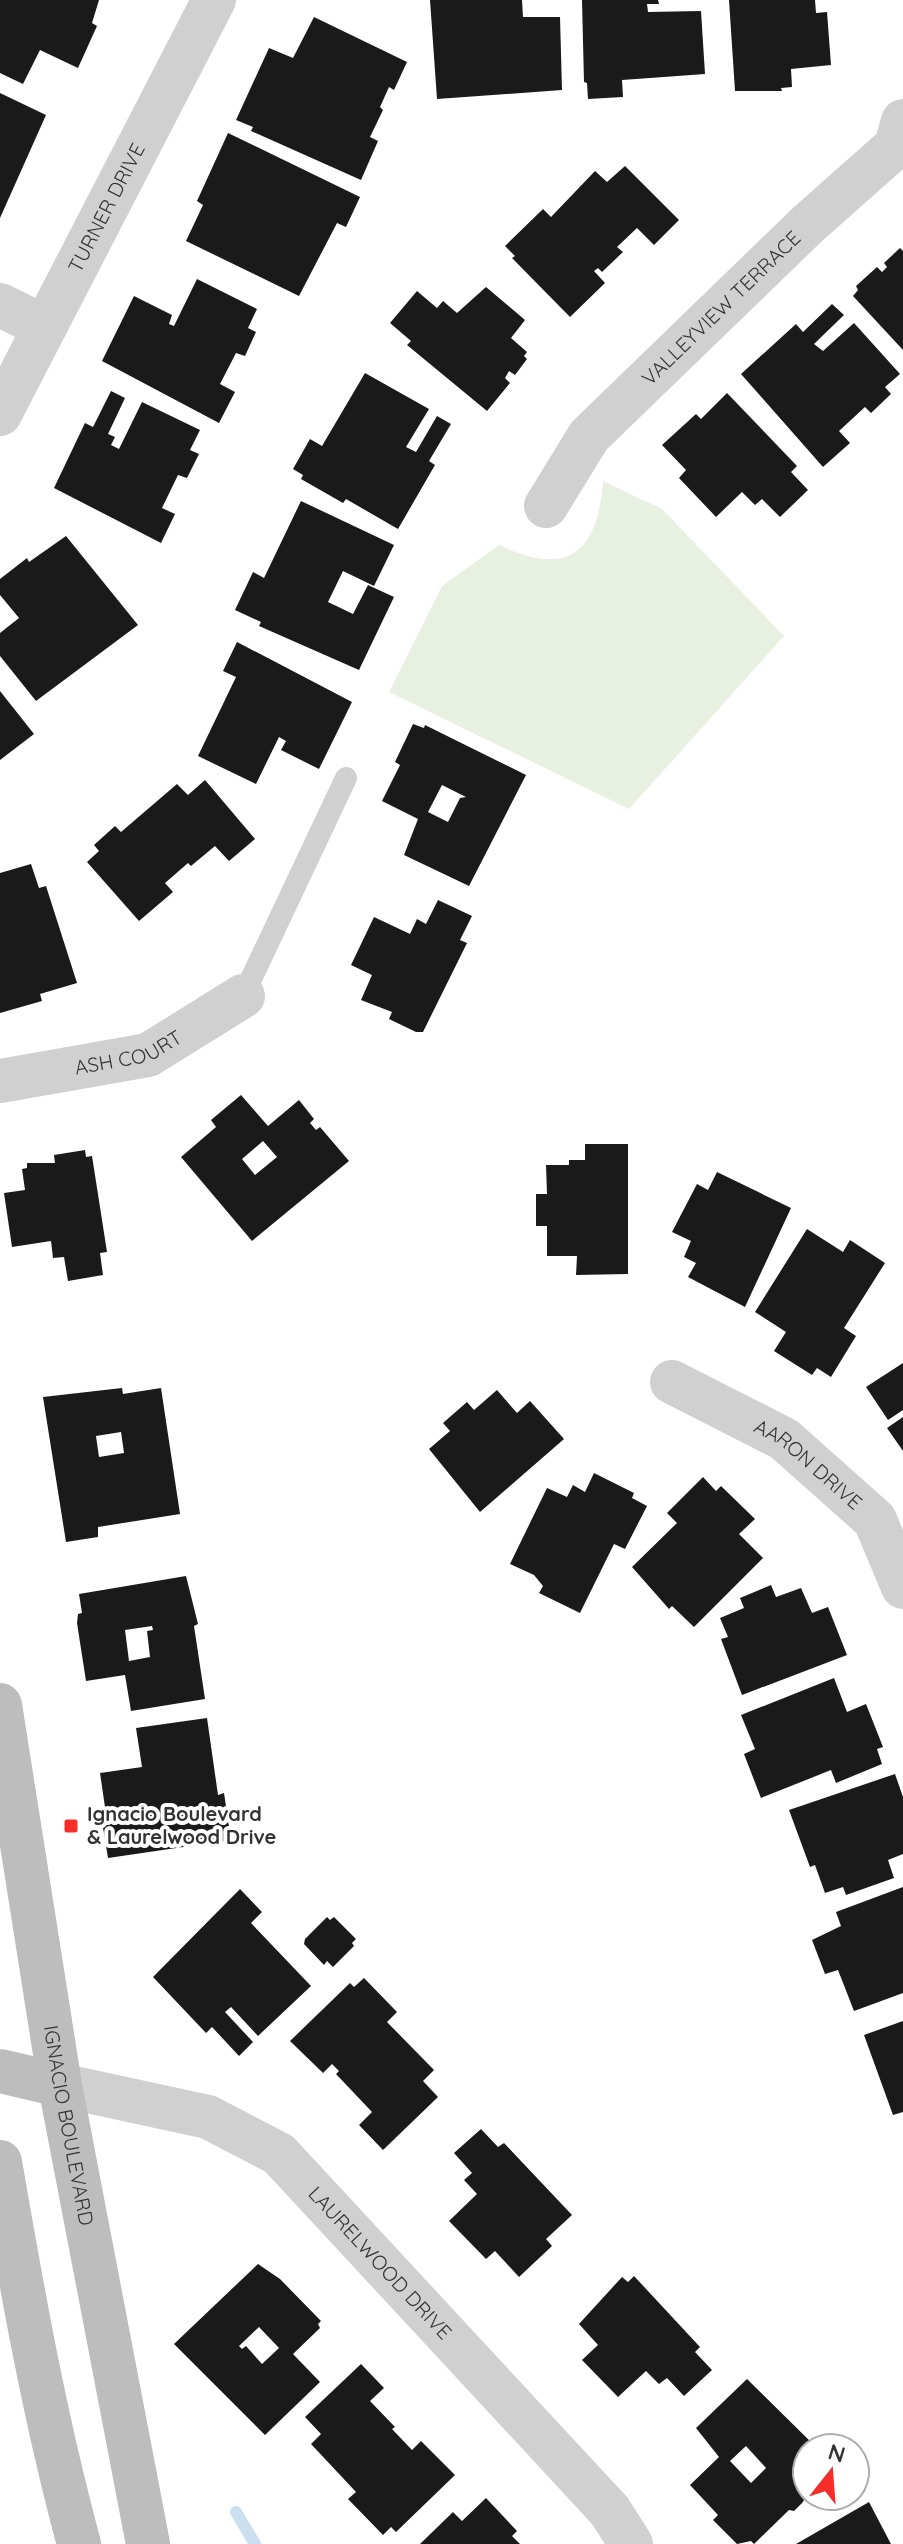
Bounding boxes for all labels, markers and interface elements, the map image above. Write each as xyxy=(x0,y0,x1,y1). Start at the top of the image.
street label: TURNER DRIVE xyxy=(62,139,150,277)
street label: VALLEYVIEW TERRACE xyxy=(636,225,805,390)
street label: ASH COURT xyxy=(73,1024,186,1080)
street label: AARON DRIVE xyxy=(750,1413,868,1515)
place label: Ignacio Boulevard & Laurelwood Drive xyxy=(87,1801,276,1849)
marker: Ignacio Boulevard & Laurelwood Drive xyxy=(62,1817,80,1835)
street label: IGNACIO BOULEVARD xyxy=(39,2023,100,2228)
street label: LAURELWOOD DRIVE xyxy=(303,2181,457,2344)
north arrow xyxy=(791,2432,871,2512)
text: N xyxy=(825,2437,849,2469)

